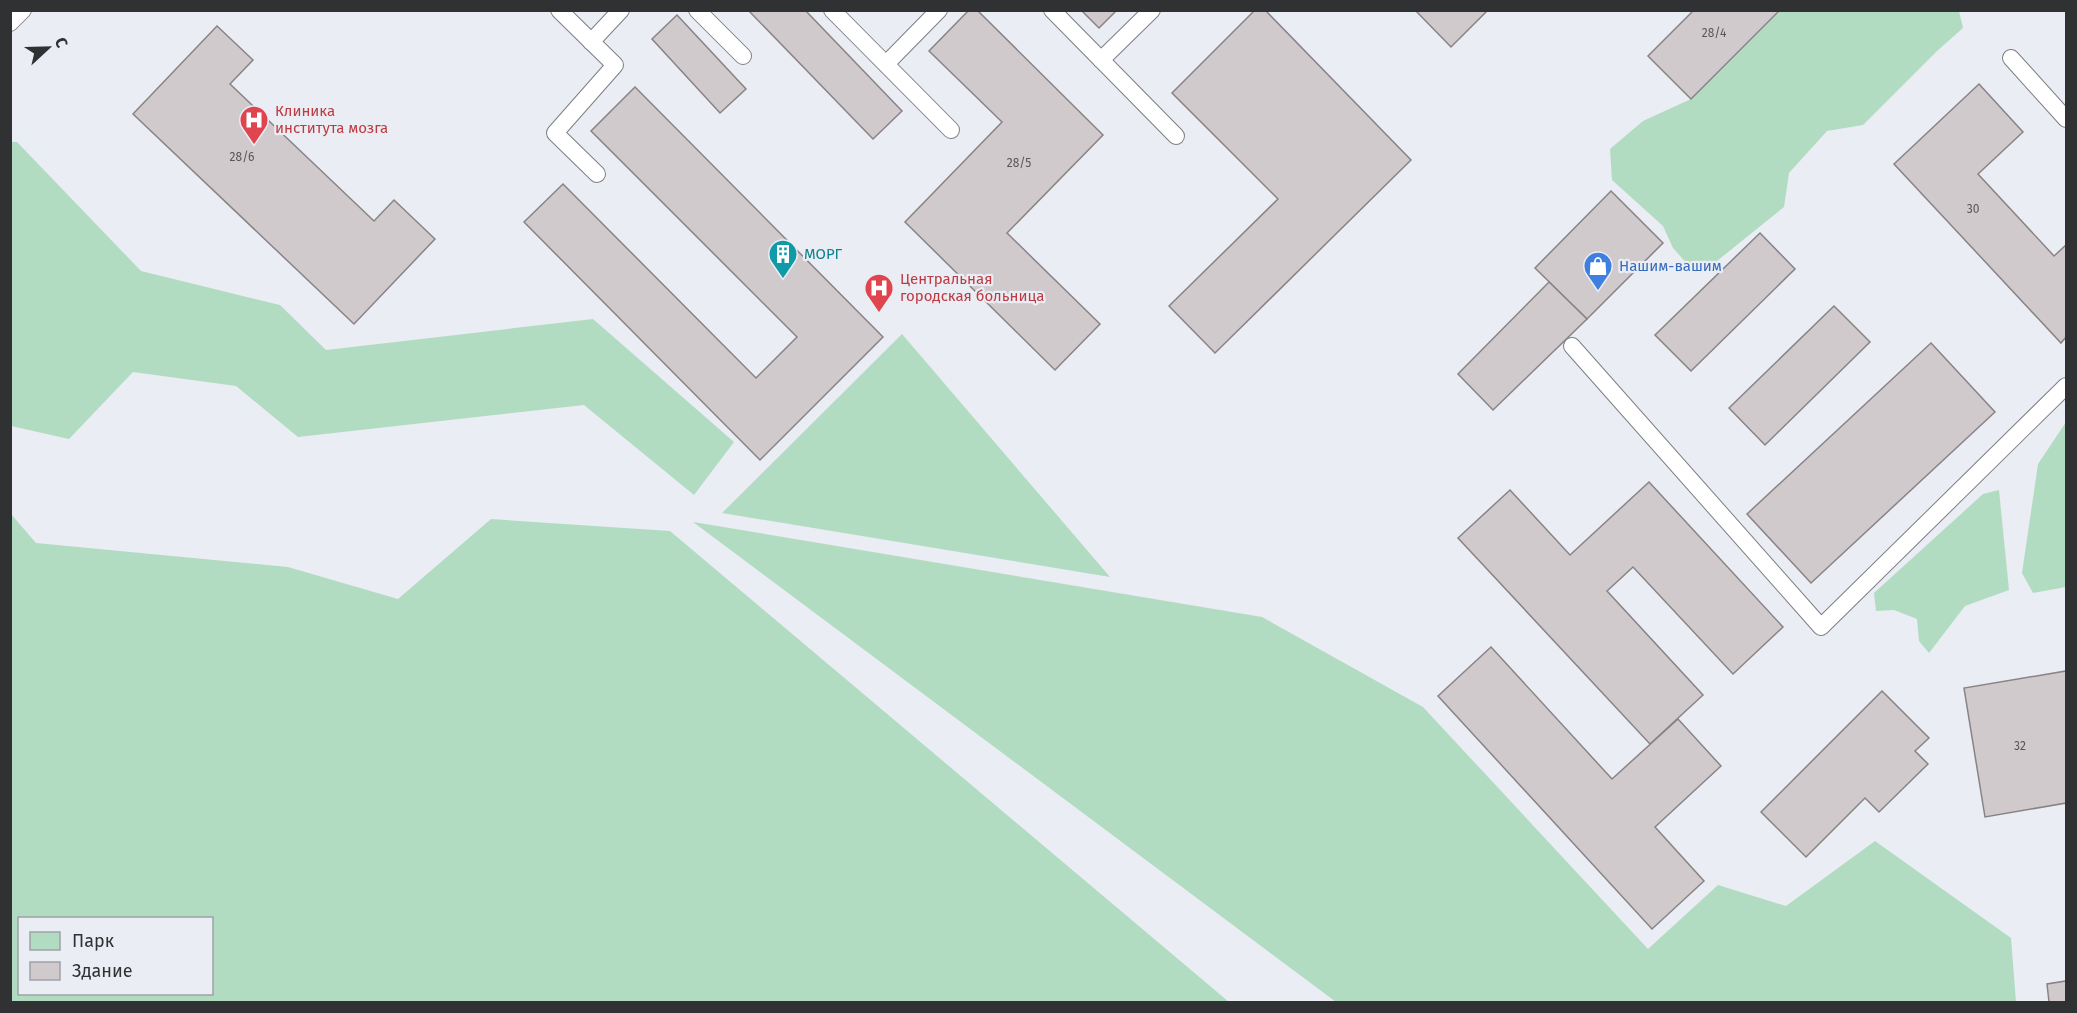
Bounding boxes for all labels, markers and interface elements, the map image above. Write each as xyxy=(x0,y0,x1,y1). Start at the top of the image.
north arrow xyxy=(18,18,78,78)
house number: 28/4 xyxy=(1702,26,1727,40)
text: С xyxy=(51,35,72,51)
place label: Клиника института мозга xyxy=(275,102,388,137)
hospital icon: Клиника института мозга xyxy=(238,104,270,146)
house number: 28/6 xyxy=(230,150,254,164)
house number: 28/5 xyxy=(1007,156,1031,170)
house number: 30 xyxy=(1967,202,1980,216)
building icon: МОРГ xyxy=(767,238,799,280)
place label: МОРГ xyxy=(804,245,843,263)
shop icon: Нашим-вашим xyxy=(1582,250,1614,292)
place label: Нашим-вашим xyxy=(1619,257,1722,275)
place label: Центральная городская больница xyxy=(900,270,1044,305)
hospital icon: Центральная городская больница xyxy=(863,272,895,314)
house number: 32 xyxy=(2014,739,2026,753)
legend xyxy=(18,917,213,995)
text: Парк xyxy=(72,930,115,952)
text: Здание xyxy=(72,960,133,982)

